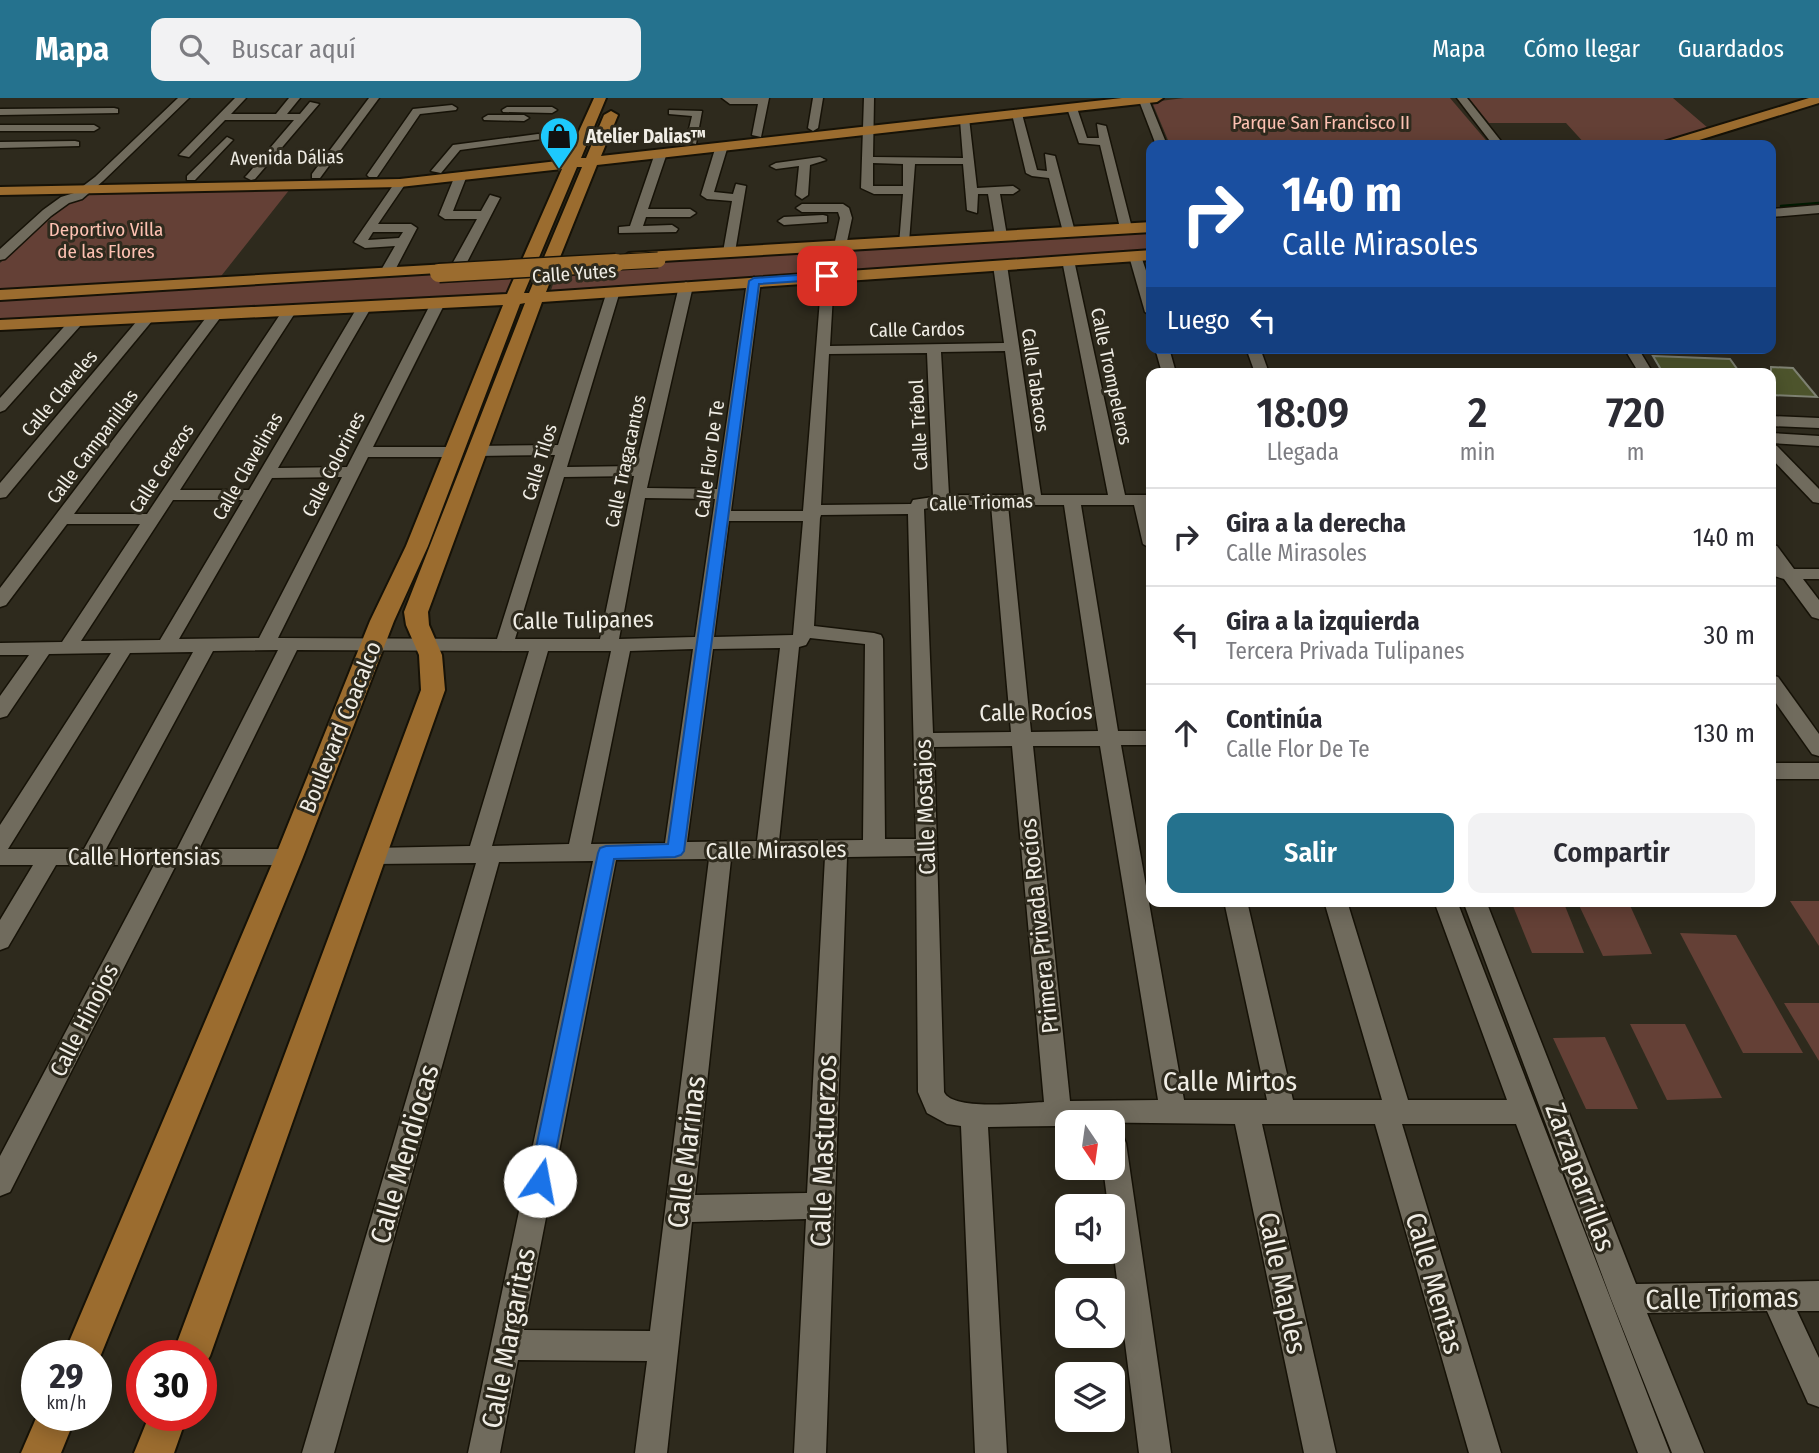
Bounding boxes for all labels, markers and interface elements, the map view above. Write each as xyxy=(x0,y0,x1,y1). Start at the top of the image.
search box xyxy=(151,18,641,81)
text: Mapa xyxy=(35,29,109,69)
icon: search xyxy=(175,30,213,68)
text: Buscar aquí xyxy=(231,34,356,65)
text: Mapa xyxy=(1432,35,1485,63)
text: Cómo llegar xyxy=(1523,35,1640,63)
text: Guardados xyxy=(1678,35,1784,63)
park label: Parque San Francisco II xyxy=(1232,111,1410,134)
shop icon: Atelier Dalias™ xyxy=(538,115,580,170)
place label: Atelier Dalias™ xyxy=(585,125,706,148)
street label: Avenida Dálias xyxy=(230,145,344,170)
text: 140 m xyxy=(1282,165,1402,224)
icon: right xyxy=(1167,168,1258,259)
park label: Deportivo Villa de las Flores xyxy=(49,218,163,263)
text: Calle Mirasoles xyxy=(1282,225,1478,263)
pin xyxy=(797,246,857,306)
icon: arrive xyxy=(808,257,846,295)
street label: Calle Yutes xyxy=(531,259,617,288)
icon: left xyxy=(1244,301,1282,339)
text: Luego xyxy=(1167,305,1230,336)
street label: Calle Trompeleros xyxy=(1086,306,1137,447)
street label: Calle Cardos xyxy=(869,317,965,342)
street label: Calle Tabacos xyxy=(1017,327,1054,433)
street label: Calle Claveles xyxy=(17,345,102,441)
street label: Calle Trébol xyxy=(905,379,932,471)
street label: Calle Campanillas xyxy=(42,385,143,508)
text: 18:09 xyxy=(1257,388,1349,438)
text: 2 xyxy=(1468,388,1487,438)
text: 720 xyxy=(1606,388,1665,438)
street label: Calle Tragacantos xyxy=(600,393,651,529)
street label: Calle Flor De Te xyxy=(690,399,729,519)
street label: Calle Clavelinas xyxy=(207,408,288,524)
street label: Calle Colorines xyxy=(297,408,370,521)
street label: Calle Cerezos xyxy=(124,419,199,517)
street label: Calle Tilos xyxy=(517,421,562,503)
text: Llegada xyxy=(1267,438,1339,466)
text: min xyxy=(1460,438,1495,466)
text: m xyxy=(1627,438,1645,466)
street label: Calle Triomas xyxy=(929,489,1033,516)
text: Gira a la derecha xyxy=(1226,508,1406,539)
icon: right xyxy=(1167,518,1205,556)
text: 140 m xyxy=(1693,522,1755,553)
text: Calle Mirasoles xyxy=(1226,539,1367,567)
street label: Calle Tulipanes xyxy=(512,605,654,635)
text: Gira a la izquierda xyxy=(1226,606,1420,637)
icon: left xyxy=(1167,616,1205,654)
text: 30 m xyxy=(1704,620,1755,651)
street label: Boulevard Coacalco xyxy=(293,637,387,817)
text: Tercera Privada Tulipanes xyxy=(1226,637,1465,665)
street label: Calle Rocíos xyxy=(979,697,1093,727)
text: Continúa xyxy=(1226,704,1323,735)
icon: ahead xyxy=(1167,714,1205,752)
text: 130 m xyxy=(1693,718,1755,749)
text: Calle Flor De Te xyxy=(1226,735,1370,763)
street label: Calle Mostajos xyxy=(909,739,941,875)
button: Salir xyxy=(1167,813,1454,893)
button: Compartir xyxy=(1468,813,1755,893)
street label: Primera Privada Rocíos xyxy=(1014,817,1064,1035)
street label: Calle Mirasoles xyxy=(705,835,847,865)
street label: Calle Hortensias xyxy=(68,843,220,871)
street label: Calle Hinojos xyxy=(44,959,124,1081)
street label: Calle Mastuerzos xyxy=(804,1054,843,1248)
street label: Calle Mendiocas xyxy=(363,1061,446,1248)
street label: Calle Mirtos xyxy=(1163,1065,1297,1098)
street label: Calle Marinas xyxy=(661,1074,712,1230)
street label: Zarzaparrillas xyxy=(1538,1098,1623,1256)
north arrow xyxy=(1055,1110,1125,1180)
map controls xyxy=(1055,1110,1125,1432)
position arrow xyxy=(503,1144,577,1218)
button: sound xyxy=(1055,1194,1125,1264)
street label: Calle Maples xyxy=(1251,1209,1314,1357)
street label: Calle Mentas xyxy=(1399,1209,1470,1358)
street label: Calle Margaritas xyxy=(475,1245,542,1431)
button: search xyxy=(1055,1278,1125,1348)
street label: Calle Triomas xyxy=(1645,1281,1799,1316)
speed limit sign: 30 xyxy=(126,1340,217,1431)
text: 29 xyxy=(49,1355,84,1397)
button: layers xyxy=(1055,1362,1125,1432)
text: km/h xyxy=(46,1392,87,1414)

